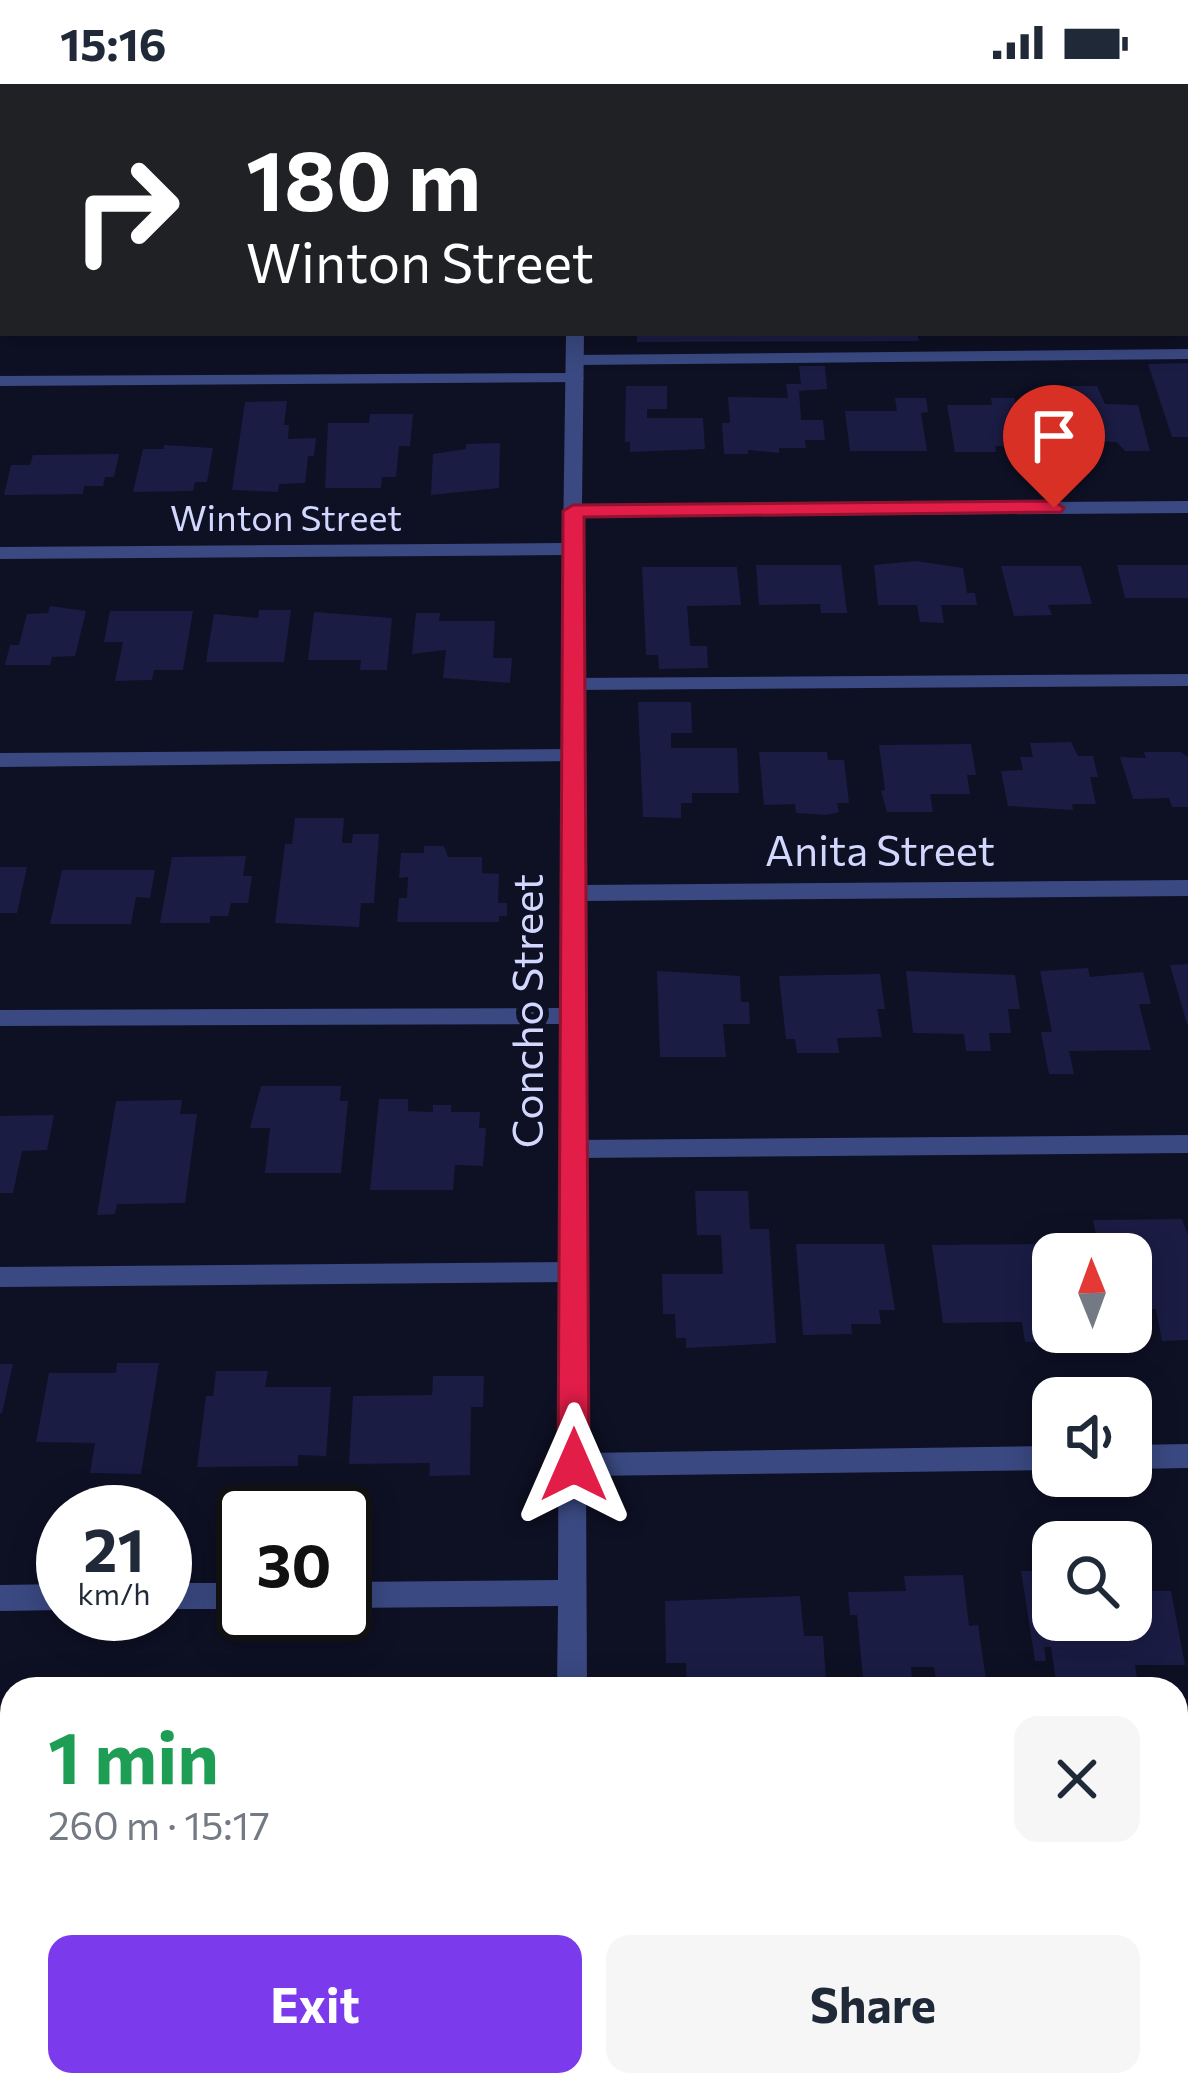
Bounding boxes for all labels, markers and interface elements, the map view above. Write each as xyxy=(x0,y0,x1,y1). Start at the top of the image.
text: 15:16 xyxy=(60,15,167,70)
text: 180 m xyxy=(246,126,481,228)
icon: right xyxy=(48,132,204,288)
text: Winton Street xyxy=(246,228,594,294)
pin xyxy=(1003,385,1105,508)
icon: arrive xyxy=(1021,403,1087,469)
street label: Winton Street xyxy=(170,494,402,538)
street label: Anita Street xyxy=(765,823,995,875)
street label: Concho Street xyxy=(500,874,552,1148)
north arrow xyxy=(1032,1233,1152,1353)
map controls xyxy=(1032,1233,1152,1641)
button: sound xyxy=(1032,1377,1152,1497)
position arrow xyxy=(511,1402,637,1528)
speed limit sign: 30 xyxy=(216,1485,372,1641)
text: 21 xyxy=(83,1511,145,1584)
button: search xyxy=(1032,1521,1152,1641)
text: km/h xyxy=(78,1574,150,1611)
text: 1 min xyxy=(48,1711,219,1799)
button: close xyxy=(1014,1716,1140,1842)
text: 260 m · 15:17 xyxy=(48,1800,270,1848)
button: Exit xyxy=(48,1935,582,2073)
button: Share xyxy=(606,1935,1140,2073)

